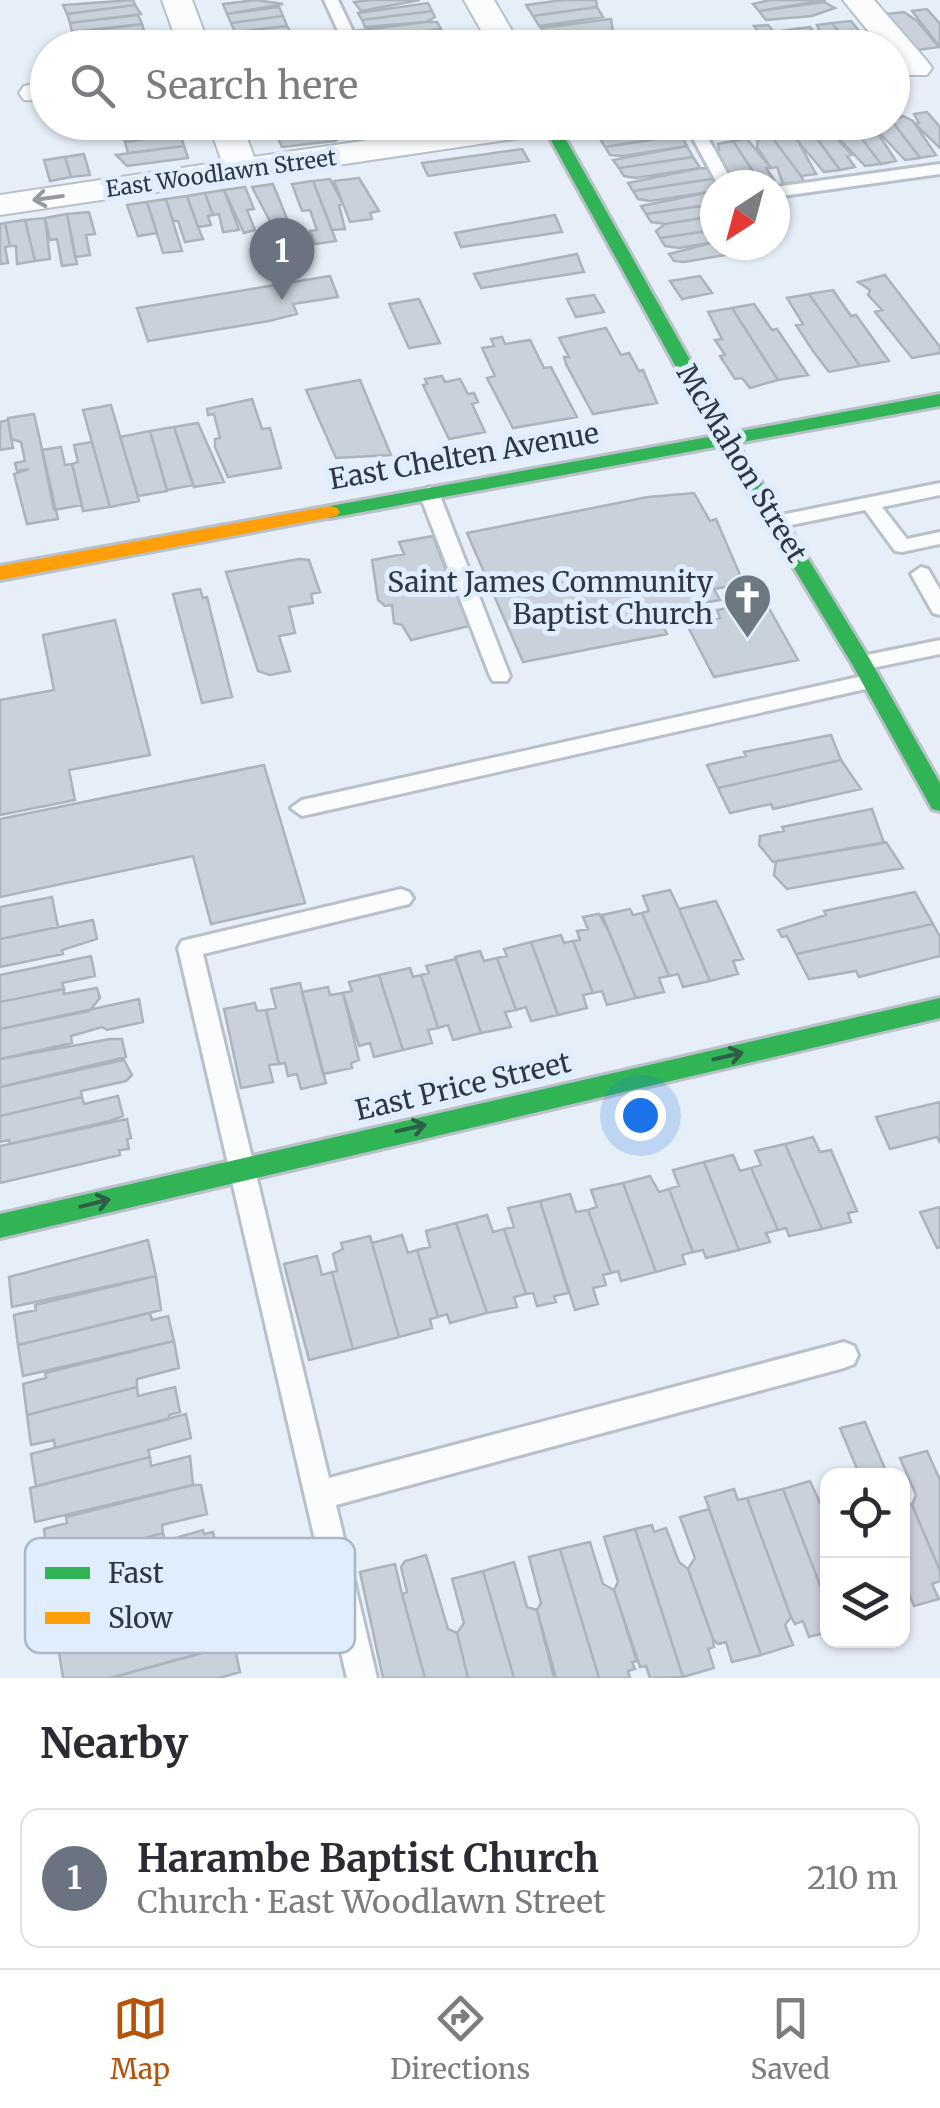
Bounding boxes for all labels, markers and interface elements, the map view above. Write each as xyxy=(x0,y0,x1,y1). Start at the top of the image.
search box xyxy=(30,30,910,140)
icon: search xyxy=(65,58,120,113)
text: Search here xyxy=(145,62,358,109)
street label: East Woodlawn Street xyxy=(104,143,338,203)
north arrow xyxy=(700,170,790,260)
one-way arrow xyxy=(33,189,65,207)
pin: 1 xyxy=(250,218,314,300)
street label: McMahon Street xyxy=(669,358,815,568)
street label: East Chelten Avenue xyxy=(326,415,602,497)
place label: Saint James Community Baptist Church xyxy=(387,564,714,632)
church icon: Saint James Community Baptist Church xyxy=(722,572,774,640)
street label: East Price Street xyxy=(352,1044,574,1128)
one-way arrow xyxy=(711,1046,743,1064)
your location xyxy=(615,1090,666,1141)
one-way arrow xyxy=(394,1118,426,1136)
one-way arrow xyxy=(78,1193,110,1211)
map controls xyxy=(820,1468,910,1648)
button: locate xyxy=(820,1468,910,1558)
legend xyxy=(25,1538,355,1653)
text: Fast xyxy=(108,1555,164,1591)
button: layers xyxy=(820,1558,910,1648)
text: Slow xyxy=(108,1600,173,1636)
text: Nearby xyxy=(40,1717,188,1769)
text: Harambe Baptist Church xyxy=(137,1835,599,1882)
text: 1 xyxy=(67,1858,82,1898)
text: 210 m xyxy=(807,1858,898,1898)
text: Church · East Woodlawn Street xyxy=(137,1882,605,1922)
tab: Map xyxy=(110,1991,170,2087)
tab: Directions xyxy=(390,1991,530,2087)
tab: Saved xyxy=(750,1991,830,2087)

